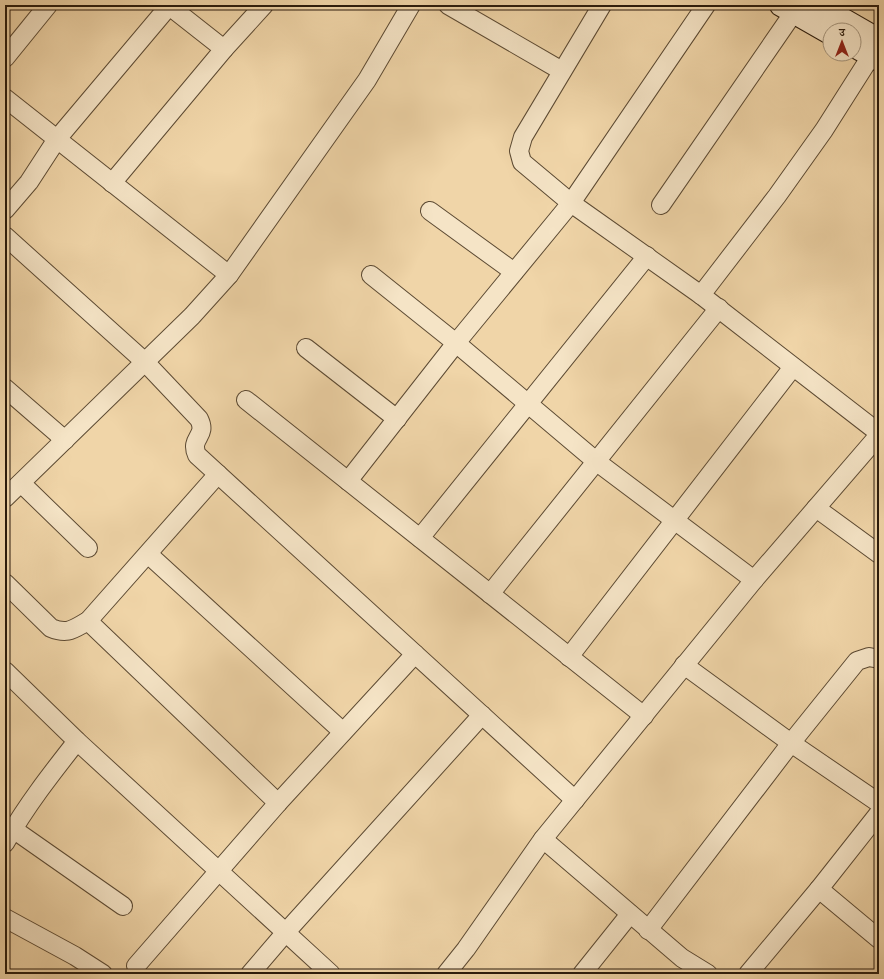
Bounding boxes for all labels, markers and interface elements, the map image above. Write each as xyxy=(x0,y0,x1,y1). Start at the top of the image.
north arrow xyxy=(822,22,862,62)
text: उ xyxy=(838,26,846,40)

